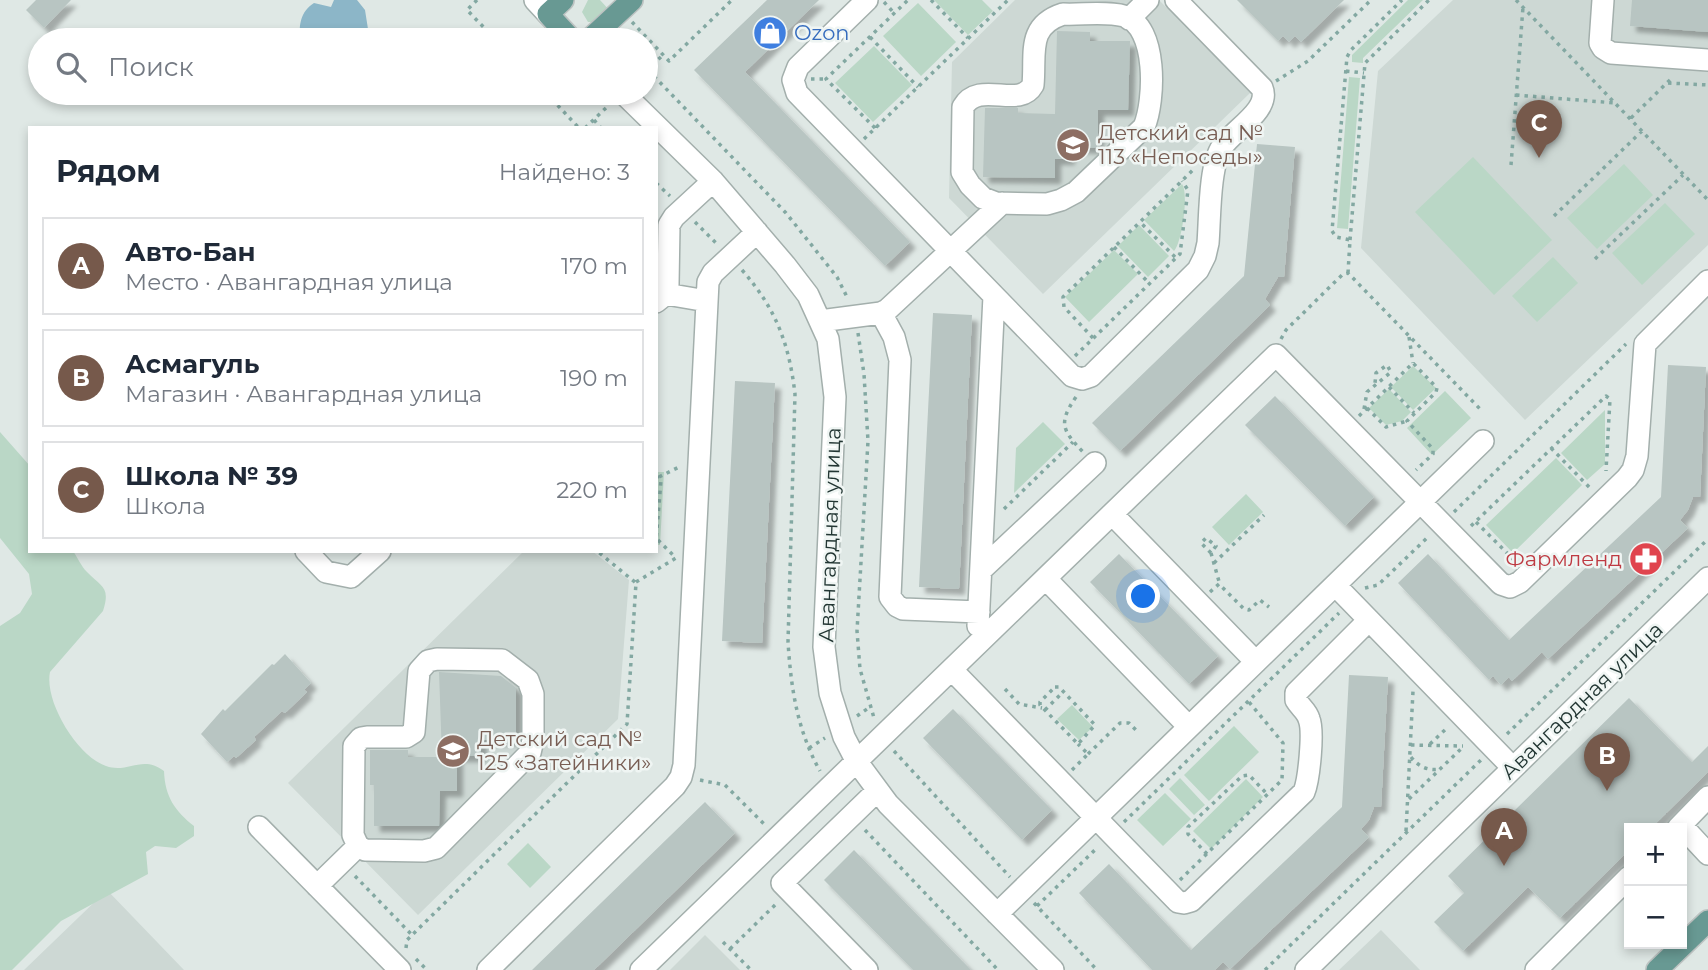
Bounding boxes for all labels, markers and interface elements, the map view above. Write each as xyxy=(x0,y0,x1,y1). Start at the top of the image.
shop icon: Ozon xyxy=(751,14,789,52)
place label: Ozon xyxy=(794,20,850,45)
search box xyxy=(28,28,658,105)
icon: search xyxy=(52,48,90,86)
text: Поиск xyxy=(108,51,194,83)
pin: C xyxy=(1516,100,1562,158)
place label: Детский сад № 113 «Непоседы» xyxy=(1098,120,1263,169)
school or university icon: Детский сад № 113 «Непоседы» xyxy=(1054,126,1092,164)
text: Рядом xyxy=(56,153,161,190)
text: Найдено: 3 xyxy=(499,158,630,186)
text: Авто-Бан xyxy=(125,236,256,268)
text: A xyxy=(72,252,90,280)
text: 170 m xyxy=(561,252,628,280)
text: Место · Авангардная улица xyxy=(125,268,453,296)
text: Асмагуль xyxy=(125,348,259,380)
text: B xyxy=(72,364,90,392)
text: 190 m xyxy=(560,364,628,392)
text: Магазин · Авангардная улица xyxy=(125,380,482,408)
street label: Авангардная улица xyxy=(813,427,846,643)
text: Школа № 39 xyxy=(125,460,298,492)
text: C xyxy=(73,476,89,504)
text: 220 m xyxy=(556,476,628,504)
text: Школа xyxy=(125,492,206,520)
pharmacy icon: Фармленд xyxy=(1627,540,1665,578)
place label: Фармленд xyxy=(1505,546,1622,571)
your location xyxy=(1126,579,1160,613)
street label: Авангардная улица xyxy=(1496,617,1668,784)
place label: Детский сад № 125 «Затейники» xyxy=(477,726,651,775)
school or university icon: Детский сад № 125 «Затейники» xyxy=(434,732,472,770)
pin: B xyxy=(1584,733,1630,791)
pin: A xyxy=(1481,808,1527,866)
map controls xyxy=(1624,823,1687,949)
button: + xyxy=(1624,823,1687,886)
button: − xyxy=(1624,886,1687,949)

